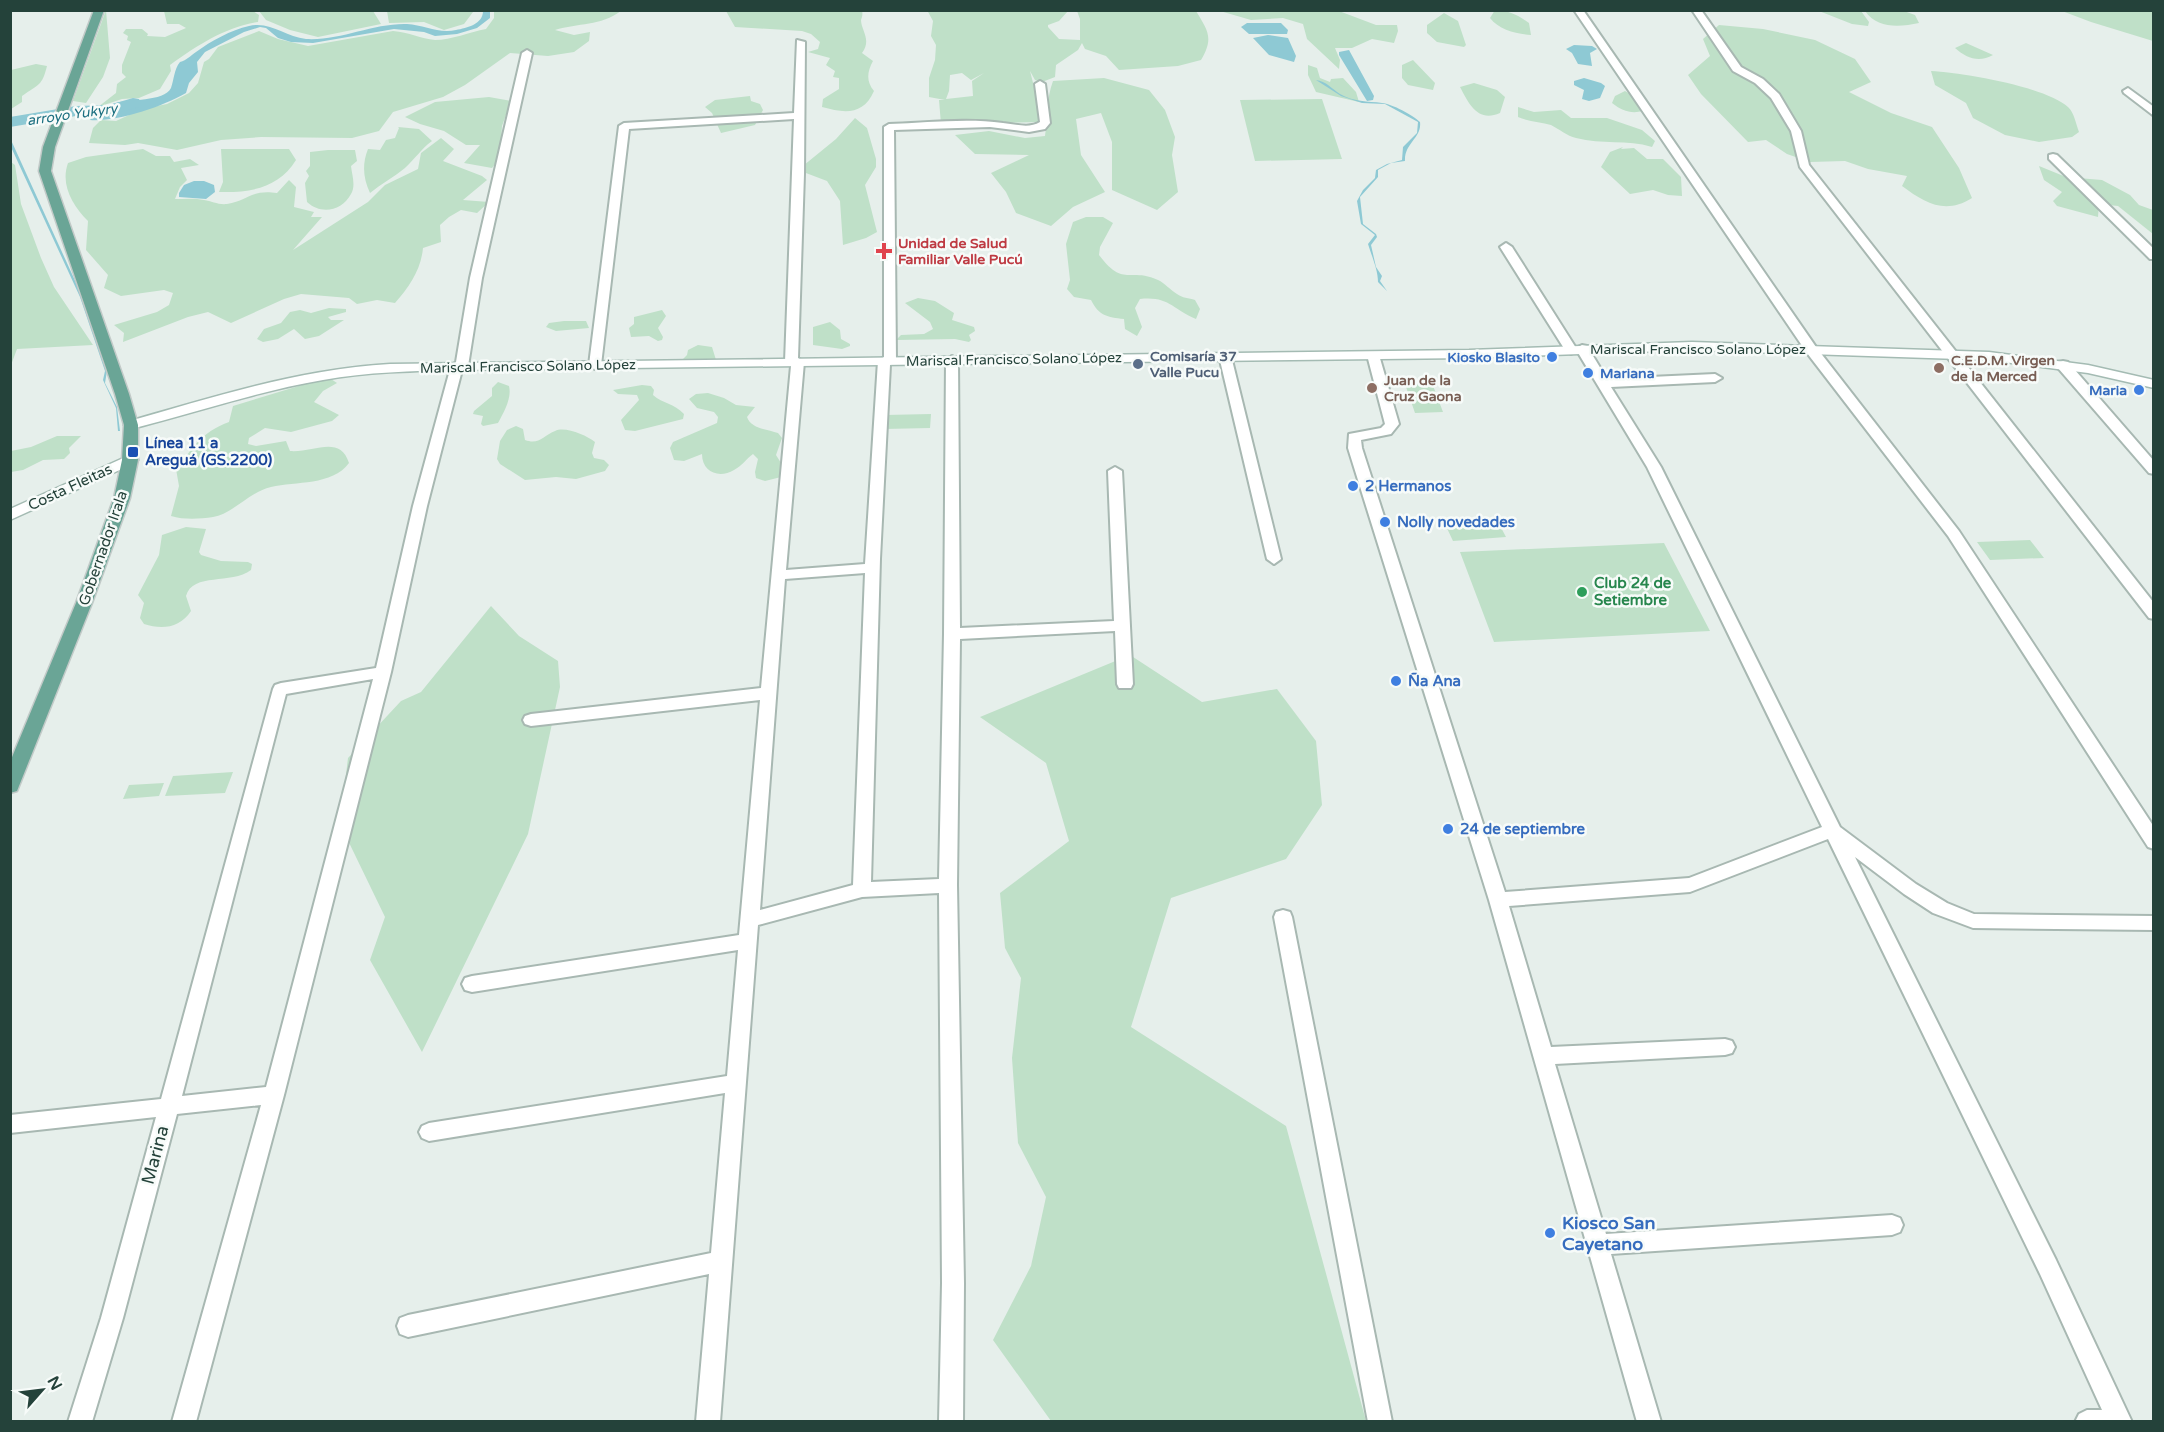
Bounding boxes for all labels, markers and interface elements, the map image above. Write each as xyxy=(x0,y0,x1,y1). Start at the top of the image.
water label: arroyo Yukyry xyxy=(26,100,120,129)
place label: Unidad de Salud Familiar Valle Pucú xyxy=(898,235,1023,268)
marker: Unidad de Salud Familiar Valle Pucú xyxy=(875,242,893,260)
street label: Mariscal Francisco Solano López xyxy=(1590,341,1806,358)
place label: Comisaría 37 Valle Pucu xyxy=(1150,348,1237,381)
street label: Mariscal Francisco Solano López xyxy=(906,349,1122,370)
place label: Kiosko Blasito xyxy=(1447,349,1540,366)
marker: Kiosko Blasito xyxy=(1545,350,1559,364)
place label: C.E.D.M. Virgen de la Merced xyxy=(1951,352,2055,385)
street label: Mariscal Francisco Solano López xyxy=(420,356,636,377)
marker: Comisaría 37 Valle Pucu xyxy=(1131,357,1145,371)
marker: C.E.D.M. Virgen de la Merced xyxy=(1932,361,1946,375)
place label: Mariana xyxy=(1600,365,1655,382)
marker: Mariana xyxy=(1581,366,1595,380)
place label: Juan de la Cruz Gaona xyxy=(1383,372,1462,405)
marker: Juan de la Cruz Gaona xyxy=(1365,381,1379,395)
place label: Maria xyxy=(2089,382,2127,399)
marker: Maria xyxy=(2132,383,2146,397)
place label: Línea 11 a Areguá (GS.2200) xyxy=(145,434,273,470)
marker: Línea 11 a Areguá (GS.2200) xyxy=(126,445,140,459)
street label: Costa Fleitas xyxy=(25,460,115,514)
place label: 2 Hermanos xyxy=(1365,477,1451,495)
marker: 2 Hermanos xyxy=(1346,479,1360,493)
street label: Gobernador Irala xyxy=(75,488,131,608)
place label: Nolly novedades xyxy=(1397,513,1515,532)
marker: Nolly novedades xyxy=(1378,515,1392,529)
place label: Club 24 de Setiembre xyxy=(1594,574,1672,609)
marker: Club 24 de Setiembre xyxy=(1575,585,1589,599)
place label: Ña Ana xyxy=(1408,672,1461,690)
marker: Ña Ana xyxy=(1389,674,1403,688)
place label: 24 de septiembre xyxy=(1460,820,1585,839)
marker: 24 de septiembre xyxy=(1441,822,1455,836)
street label: Marina xyxy=(137,1123,173,1187)
place label: Kiosco San Cayetano xyxy=(1562,1212,1655,1255)
marker: Kiosco San Cayetano xyxy=(1543,1226,1557,1240)
north arrow xyxy=(12,1360,72,1420)
text: N xyxy=(43,1373,66,1394)

